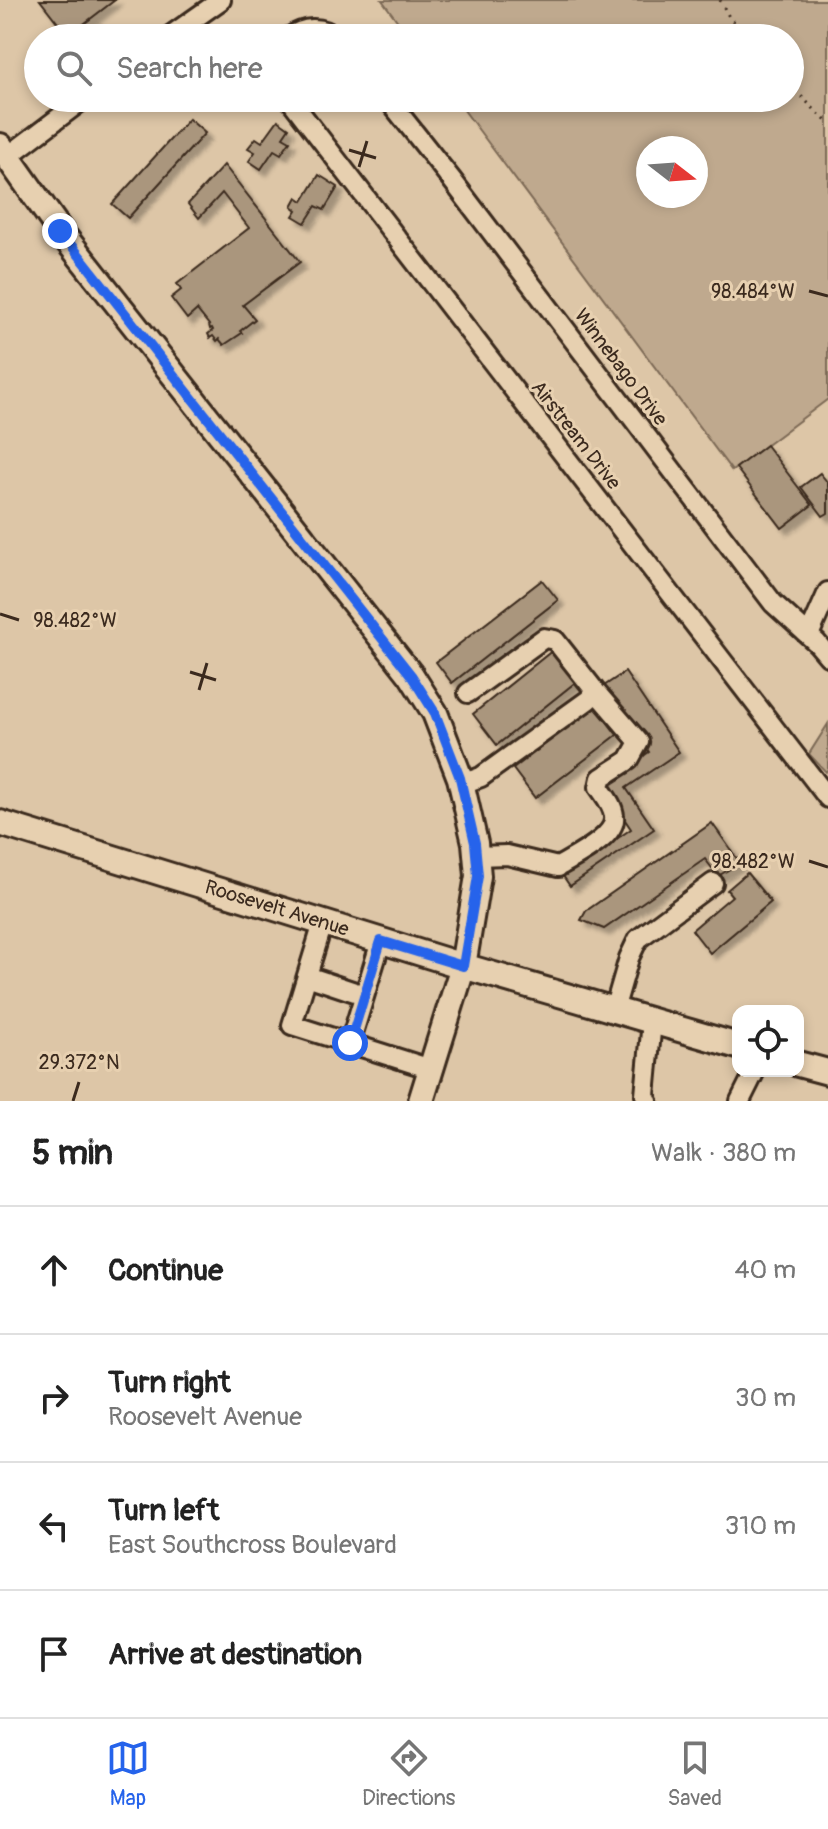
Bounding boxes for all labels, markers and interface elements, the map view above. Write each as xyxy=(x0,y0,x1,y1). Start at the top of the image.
search box xyxy=(24,24,804,112)
icon: search xyxy=(52,46,96,90)
text: Search here xyxy=(116,50,263,87)
north arrow xyxy=(636,136,708,208)
route end xyxy=(42,213,78,249)
text: 98.484°W xyxy=(711,279,795,304)
street label: Winnebago Drive xyxy=(569,304,673,430)
street label: Airstream Drive xyxy=(526,376,626,495)
text: 98.482°W xyxy=(33,608,117,633)
text: 98.482°W xyxy=(711,849,795,874)
street label: Roosevelt Avenue xyxy=(202,874,352,942)
map controls xyxy=(732,1005,804,1077)
button: locate xyxy=(732,1005,804,1077)
route start xyxy=(332,1025,368,1061)
text: 29.372°N xyxy=(38,1050,120,1075)
text: 5 min xyxy=(32,1132,113,1175)
text: Walk · 380 m xyxy=(651,1137,796,1169)
icon: ahead xyxy=(32,1248,76,1292)
text: Continue xyxy=(108,1252,223,1289)
text: 40 m xyxy=(734,1254,796,1286)
text: Turn right xyxy=(108,1364,231,1401)
icon: right xyxy=(32,1376,76,1420)
text: 30 m xyxy=(735,1382,796,1414)
text: Roosevelt Avenue xyxy=(108,1401,302,1433)
text: Turn left xyxy=(108,1492,219,1529)
icon: left xyxy=(32,1504,76,1548)
text: 310 m xyxy=(725,1510,796,1542)
text: East Southcross Boulevard xyxy=(108,1529,397,1561)
icon: arrive xyxy=(32,1632,76,1676)
text: Arrive at destination xyxy=(108,1636,362,1673)
tab: Map xyxy=(106,1736,150,1812)
tab: Directions xyxy=(362,1736,455,1812)
tab: Saved xyxy=(667,1736,722,1812)

